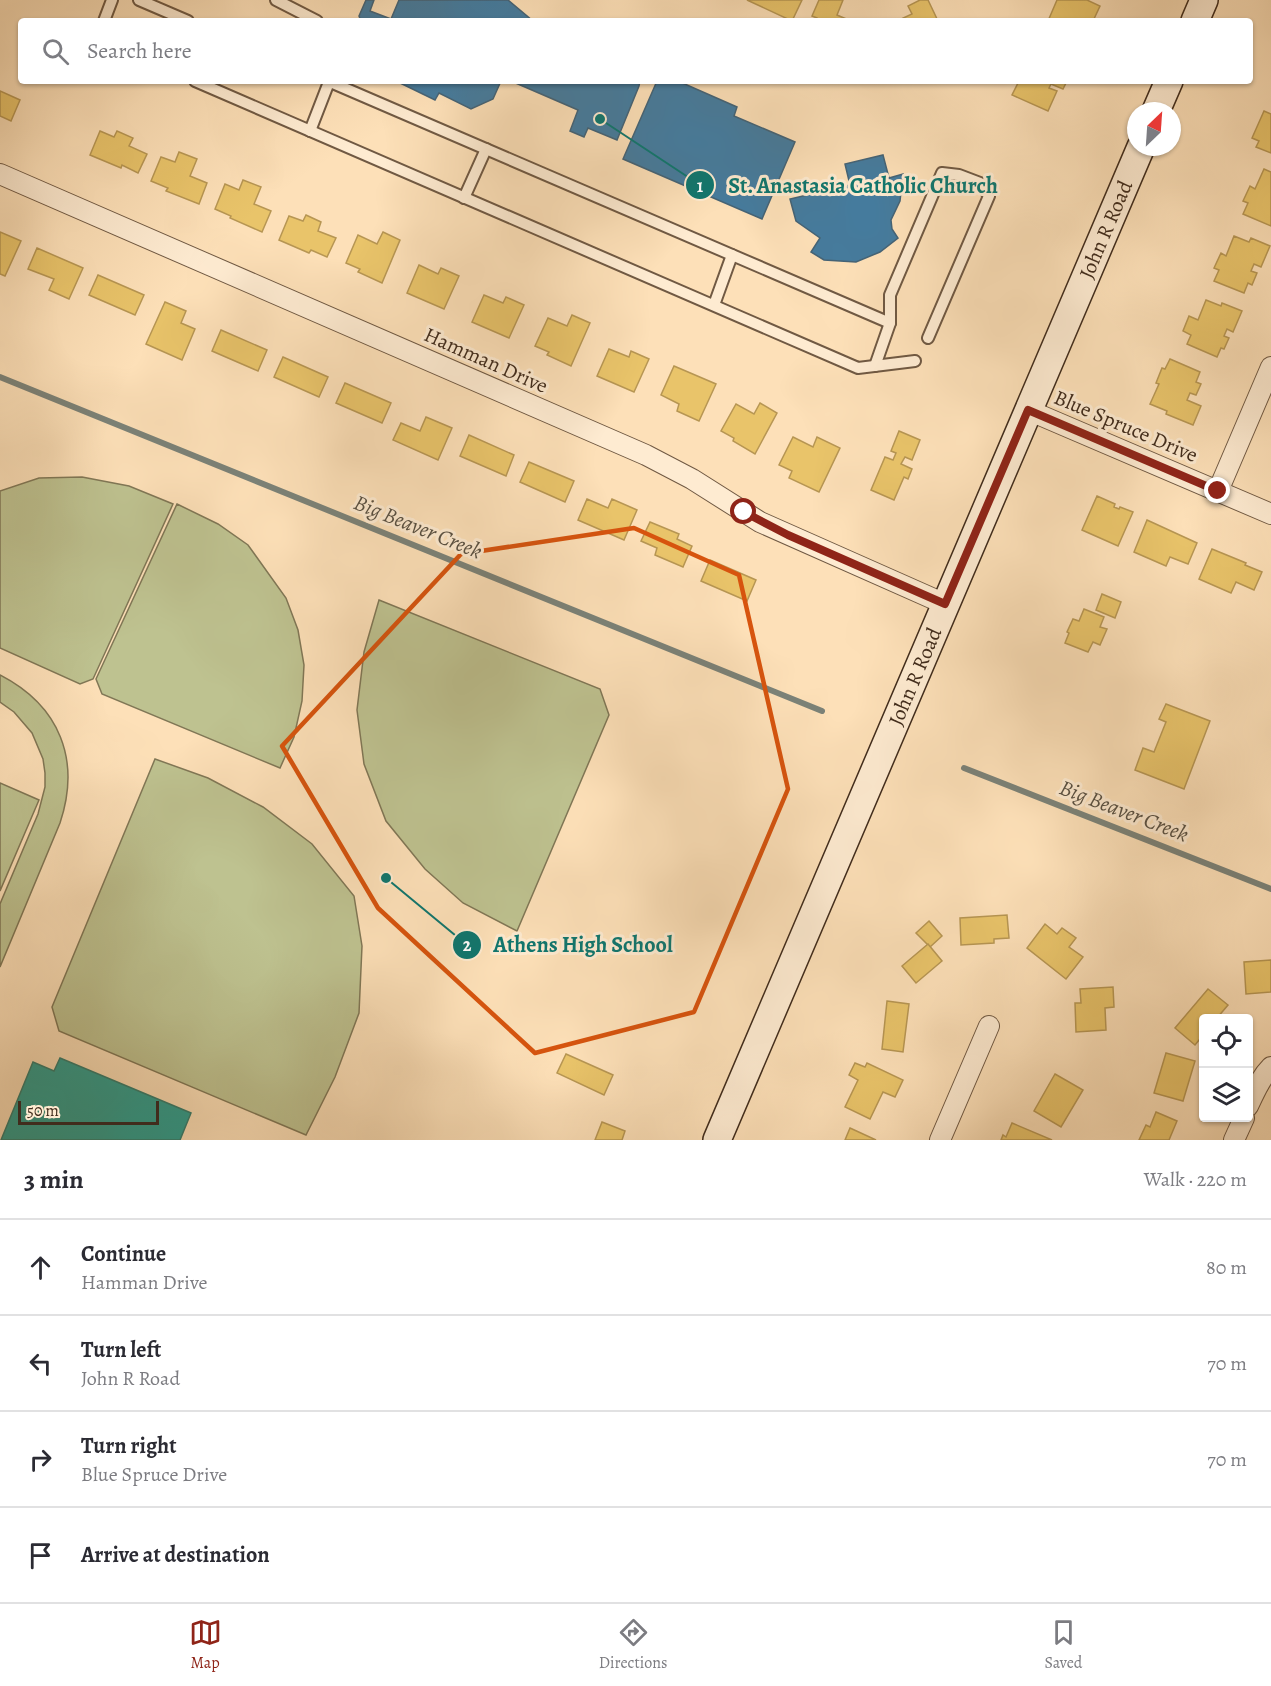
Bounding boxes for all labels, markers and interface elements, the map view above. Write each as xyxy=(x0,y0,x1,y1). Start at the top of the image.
search box xyxy=(18,18,1253,84)
icon: search xyxy=(39,35,72,68)
text: Search here xyxy=(87,36,192,66)
north arrow xyxy=(1127,102,1181,156)
callout: St. Anastasia Catholic Church xyxy=(685,165,1010,205)
text: St. Anastasia Catholic Church xyxy=(728,171,998,201)
text: 1 xyxy=(697,174,704,198)
street label: John R Road xyxy=(1072,175,1139,283)
street label: Hamman Drive xyxy=(420,320,552,400)
street label: Blue Spruce Drive xyxy=(1050,383,1202,469)
route end xyxy=(1204,477,1230,503)
water label: Big Beaver Creek xyxy=(349,488,487,566)
route start xyxy=(730,498,756,524)
street label: John R Road xyxy=(882,622,949,730)
water label: Big Beaver Creek xyxy=(1055,773,1193,849)
callout: Athens High School xyxy=(452,925,685,965)
text: Athens High School xyxy=(492,930,673,960)
text: 2 xyxy=(463,933,472,957)
map controls xyxy=(1199,1014,1253,1122)
button: locate xyxy=(1199,1014,1253,1068)
button: layers xyxy=(1199,1068,1253,1122)
scale bar xyxy=(18,1098,159,1126)
text: 50 m xyxy=(27,1100,59,1122)
text: 3 min xyxy=(24,1162,84,1197)
text: Walk · 220 m xyxy=(1144,1166,1247,1193)
text: Continue xyxy=(81,1239,166,1269)
icon: ahead xyxy=(24,1251,57,1284)
text: 80 m xyxy=(1206,1254,1247,1281)
text: Hamman Drive xyxy=(81,1269,207,1296)
text: Turn left xyxy=(81,1335,161,1365)
icon: left xyxy=(24,1347,57,1380)
text: 70 m xyxy=(1207,1350,1247,1377)
text: John R Road xyxy=(81,1365,180,1392)
text: Turn right xyxy=(81,1431,177,1461)
icon: right xyxy=(24,1443,57,1476)
text: 70 m xyxy=(1207,1446,1247,1473)
text: Blue Spruce Drive xyxy=(81,1461,227,1488)
icon: arrive xyxy=(24,1539,57,1572)
text: Arrive at destination xyxy=(81,1540,270,1570)
tab: Map xyxy=(189,1616,222,1674)
tab: Directions xyxy=(599,1616,667,1674)
tab: Saved xyxy=(1044,1616,1082,1674)

